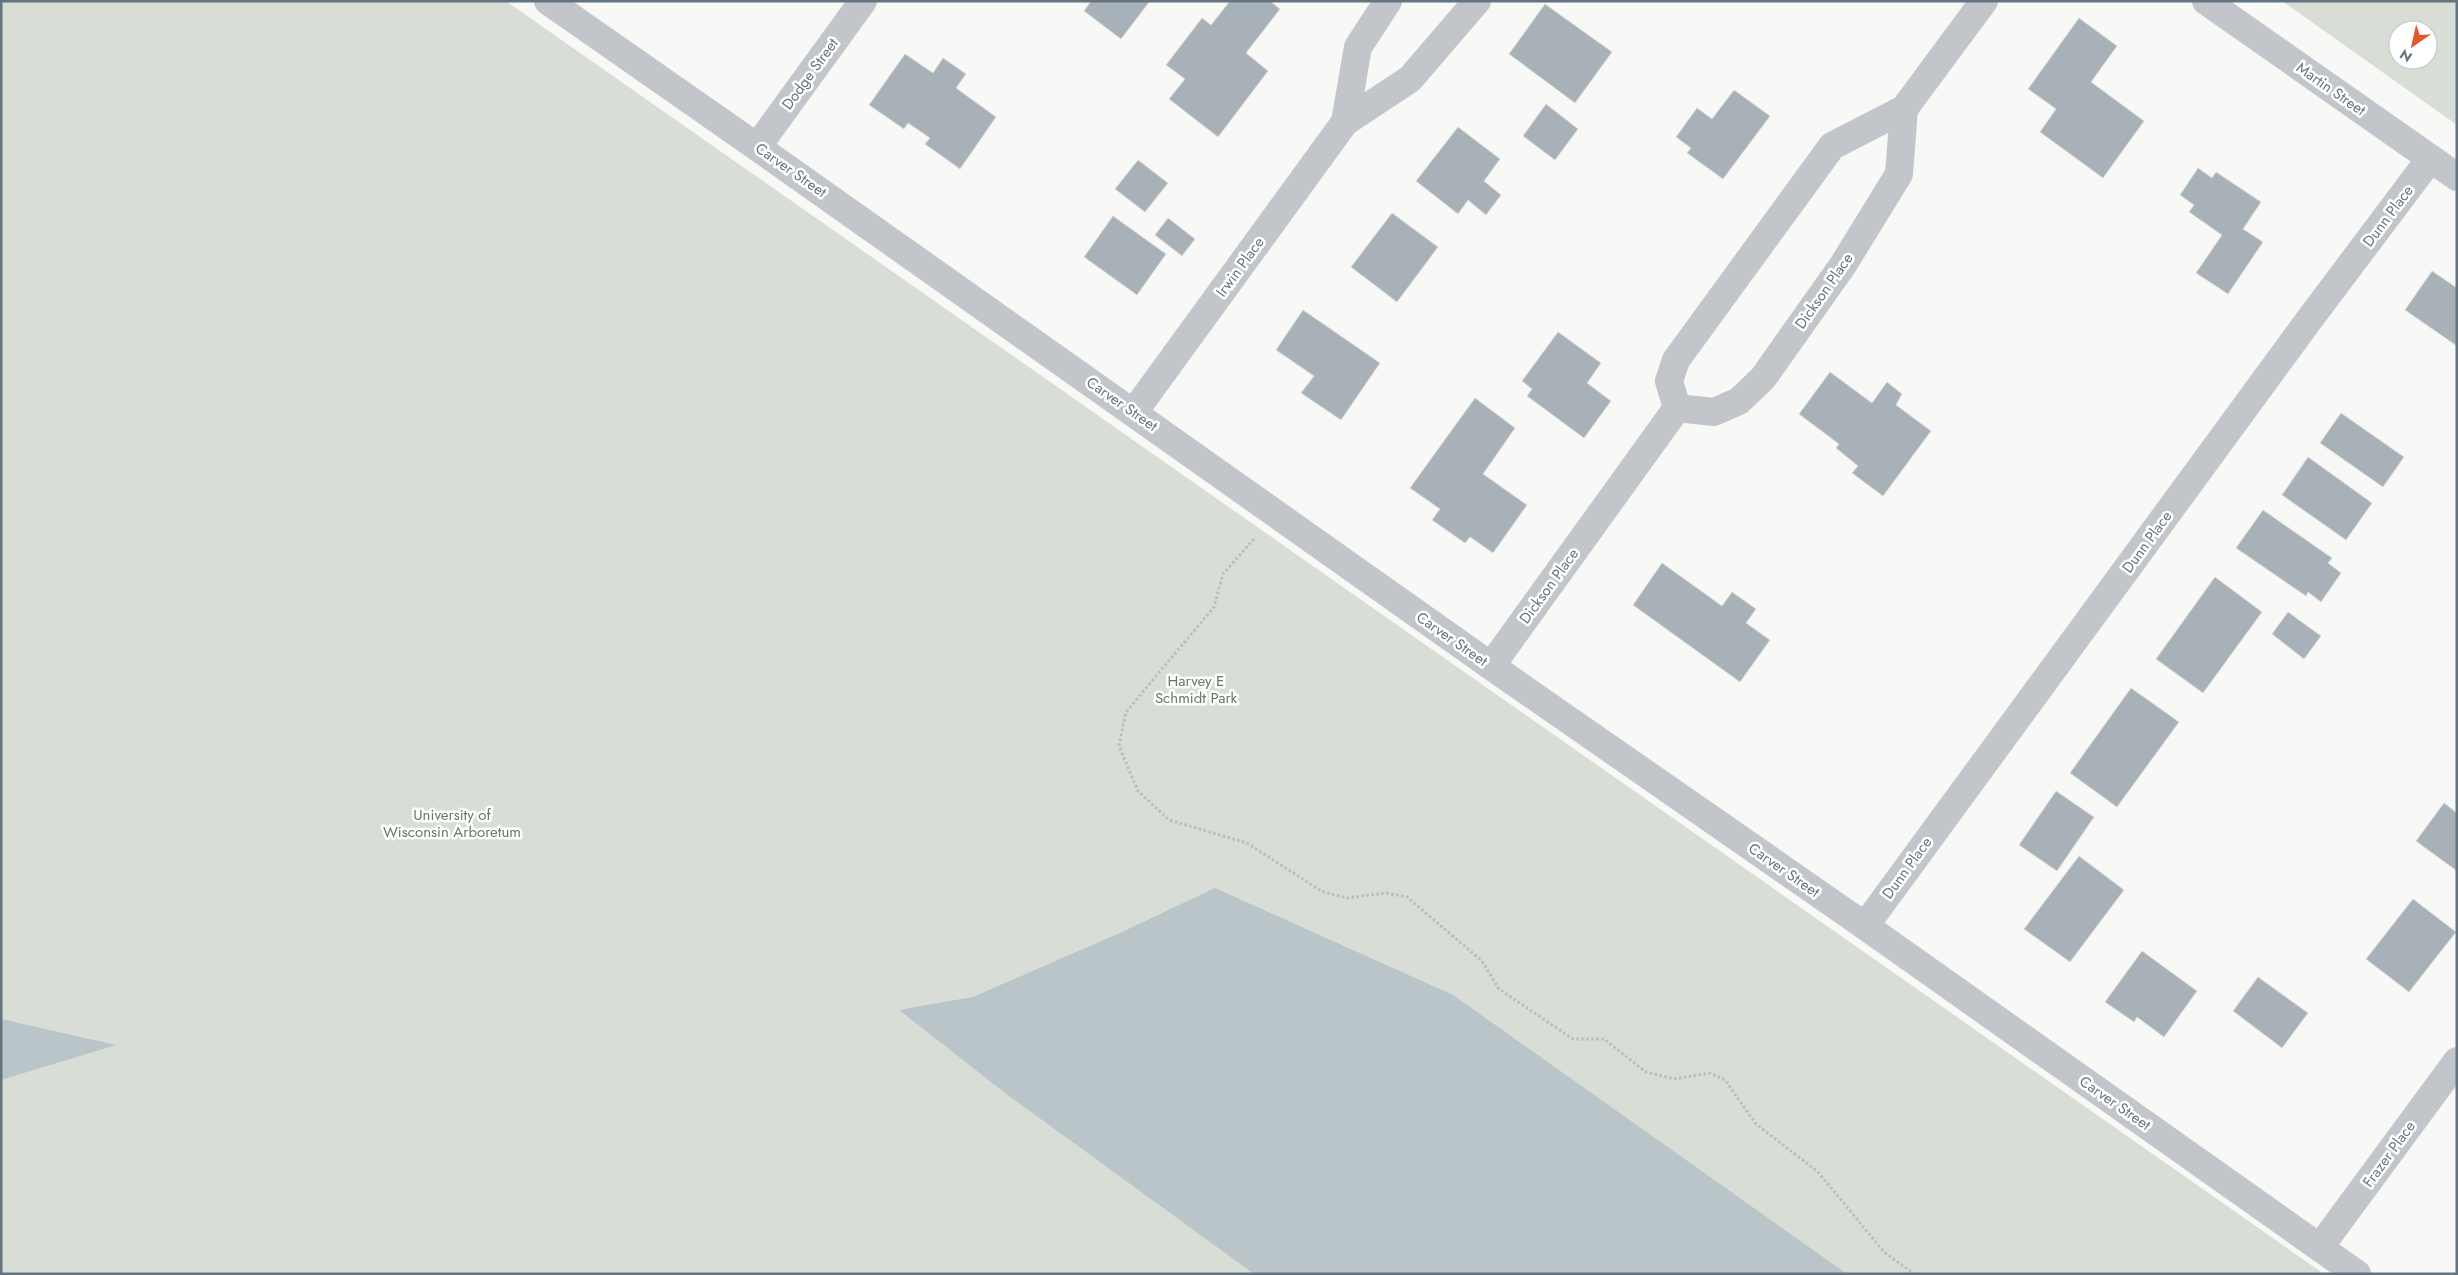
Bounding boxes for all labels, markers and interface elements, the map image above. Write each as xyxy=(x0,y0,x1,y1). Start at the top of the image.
north arrow xyxy=(2388,20,2438,70)
street label: Dodge Street xyxy=(777,33,844,114)
text: N xyxy=(2396,44,2416,67)
street label: Martin Street xyxy=(2292,57,2370,121)
street label: Carver Street xyxy=(751,137,831,203)
street label: Dunn Place xyxy=(2358,180,2419,251)
street label: Irwin Place xyxy=(1211,232,1269,302)
street label: Dickson Place xyxy=(1790,248,1858,333)
street label: Carver Street xyxy=(1082,371,1162,437)
street label: Dunn Place xyxy=(2117,506,2177,578)
street label: Dickson Place xyxy=(1514,544,1584,628)
street label: Carver Street xyxy=(1412,606,1492,672)
park label: Harvey E Schmidt Park xyxy=(1155,670,1238,709)
park label: University of Wisconsin Arboretum xyxy=(383,804,521,843)
street label: Dunn Place xyxy=(1877,832,1937,904)
street label: Carver Street xyxy=(1744,837,1824,903)
street label: Carver Street xyxy=(2075,1070,2155,1136)
street label: Frazer Place xyxy=(2357,1116,2421,1192)

